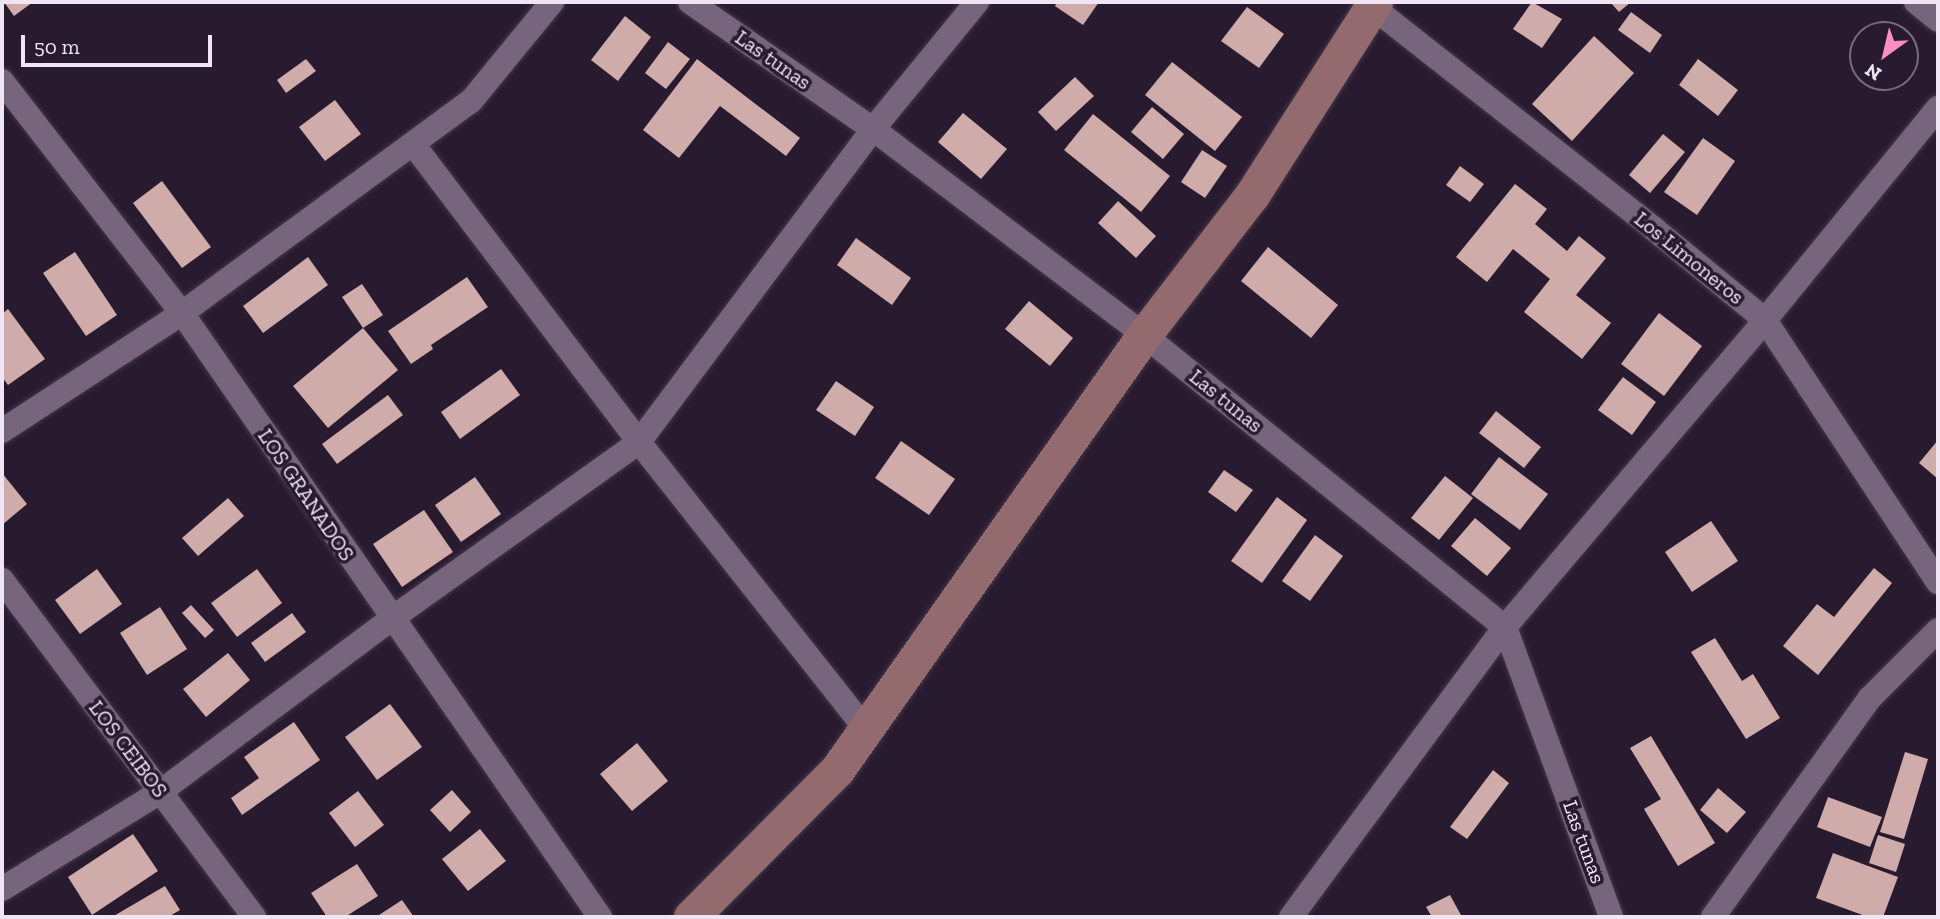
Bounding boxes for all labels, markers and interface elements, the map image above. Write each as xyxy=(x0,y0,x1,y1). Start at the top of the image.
scale bar xyxy=(24,21,215,65)
north arrow xyxy=(1849,21,1919,91)
street label: Las tunas xyxy=(730,25,816,95)
text: 50 m xyxy=(34,34,80,59)
text: N xyxy=(1861,59,1886,86)
street label: Los Limoneros xyxy=(1629,206,1749,310)
street label: Las tunas xyxy=(1184,364,1268,438)
street label: LOS GRANADOS xyxy=(253,424,359,566)
street label: LOS CEIBOS xyxy=(83,696,173,802)
street label: Las tunas xyxy=(1557,797,1611,887)

